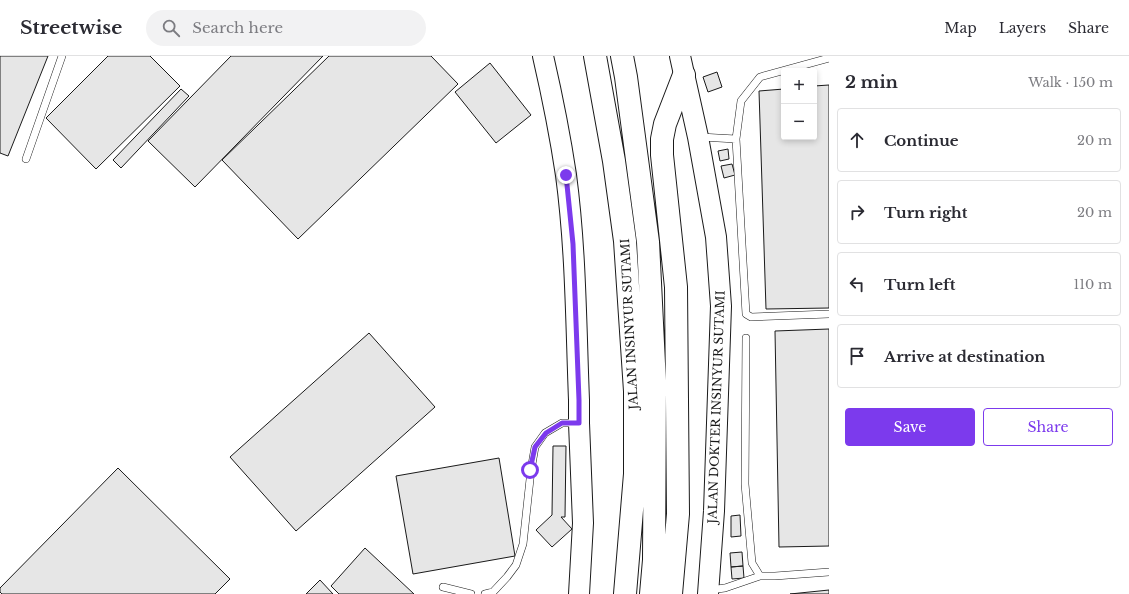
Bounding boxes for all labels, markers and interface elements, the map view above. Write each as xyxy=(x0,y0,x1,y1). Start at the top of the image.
search box xyxy=(146,10,426,46)
text: Streetwise xyxy=(20,16,122,39)
icon: search xyxy=(160,17,182,39)
text: Search here xyxy=(192,18,283,37)
text: Map xyxy=(944,19,977,37)
text: Layers xyxy=(999,19,1046,37)
text: Share xyxy=(1068,19,1109,37)
map controls xyxy=(781,68,817,140)
button: + xyxy=(781,68,817,104)
text: 2 min xyxy=(845,72,898,93)
text: Walk · 150 m xyxy=(1028,74,1113,91)
button: − xyxy=(781,104,817,140)
icon: ahead xyxy=(846,129,868,151)
text: Continue xyxy=(884,131,959,150)
text: 20 m xyxy=(1077,132,1112,149)
route end xyxy=(557,166,575,184)
icon: right xyxy=(846,201,868,223)
text: Turn right xyxy=(884,203,967,222)
text: 20 m xyxy=(1077,204,1112,221)
street label: JALAN INSINYUR SUTAMI xyxy=(617,238,641,412)
icon: left xyxy=(846,273,868,295)
text: Turn left xyxy=(884,275,955,294)
text: 110 m xyxy=(1073,276,1112,293)
street label: JALAN DOKTER INSINYUR SUTAMI xyxy=(704,290,728,526)
icon: arrive xyxy=(846,345,868,367)
text: Arrive at destination xyxy=(884,347,1045,366)
button: Save xyxy=(845,408,975,446)
button: Share xyxy=(983,408,1113,446)
route start xyxy=(521,461,539,479)

